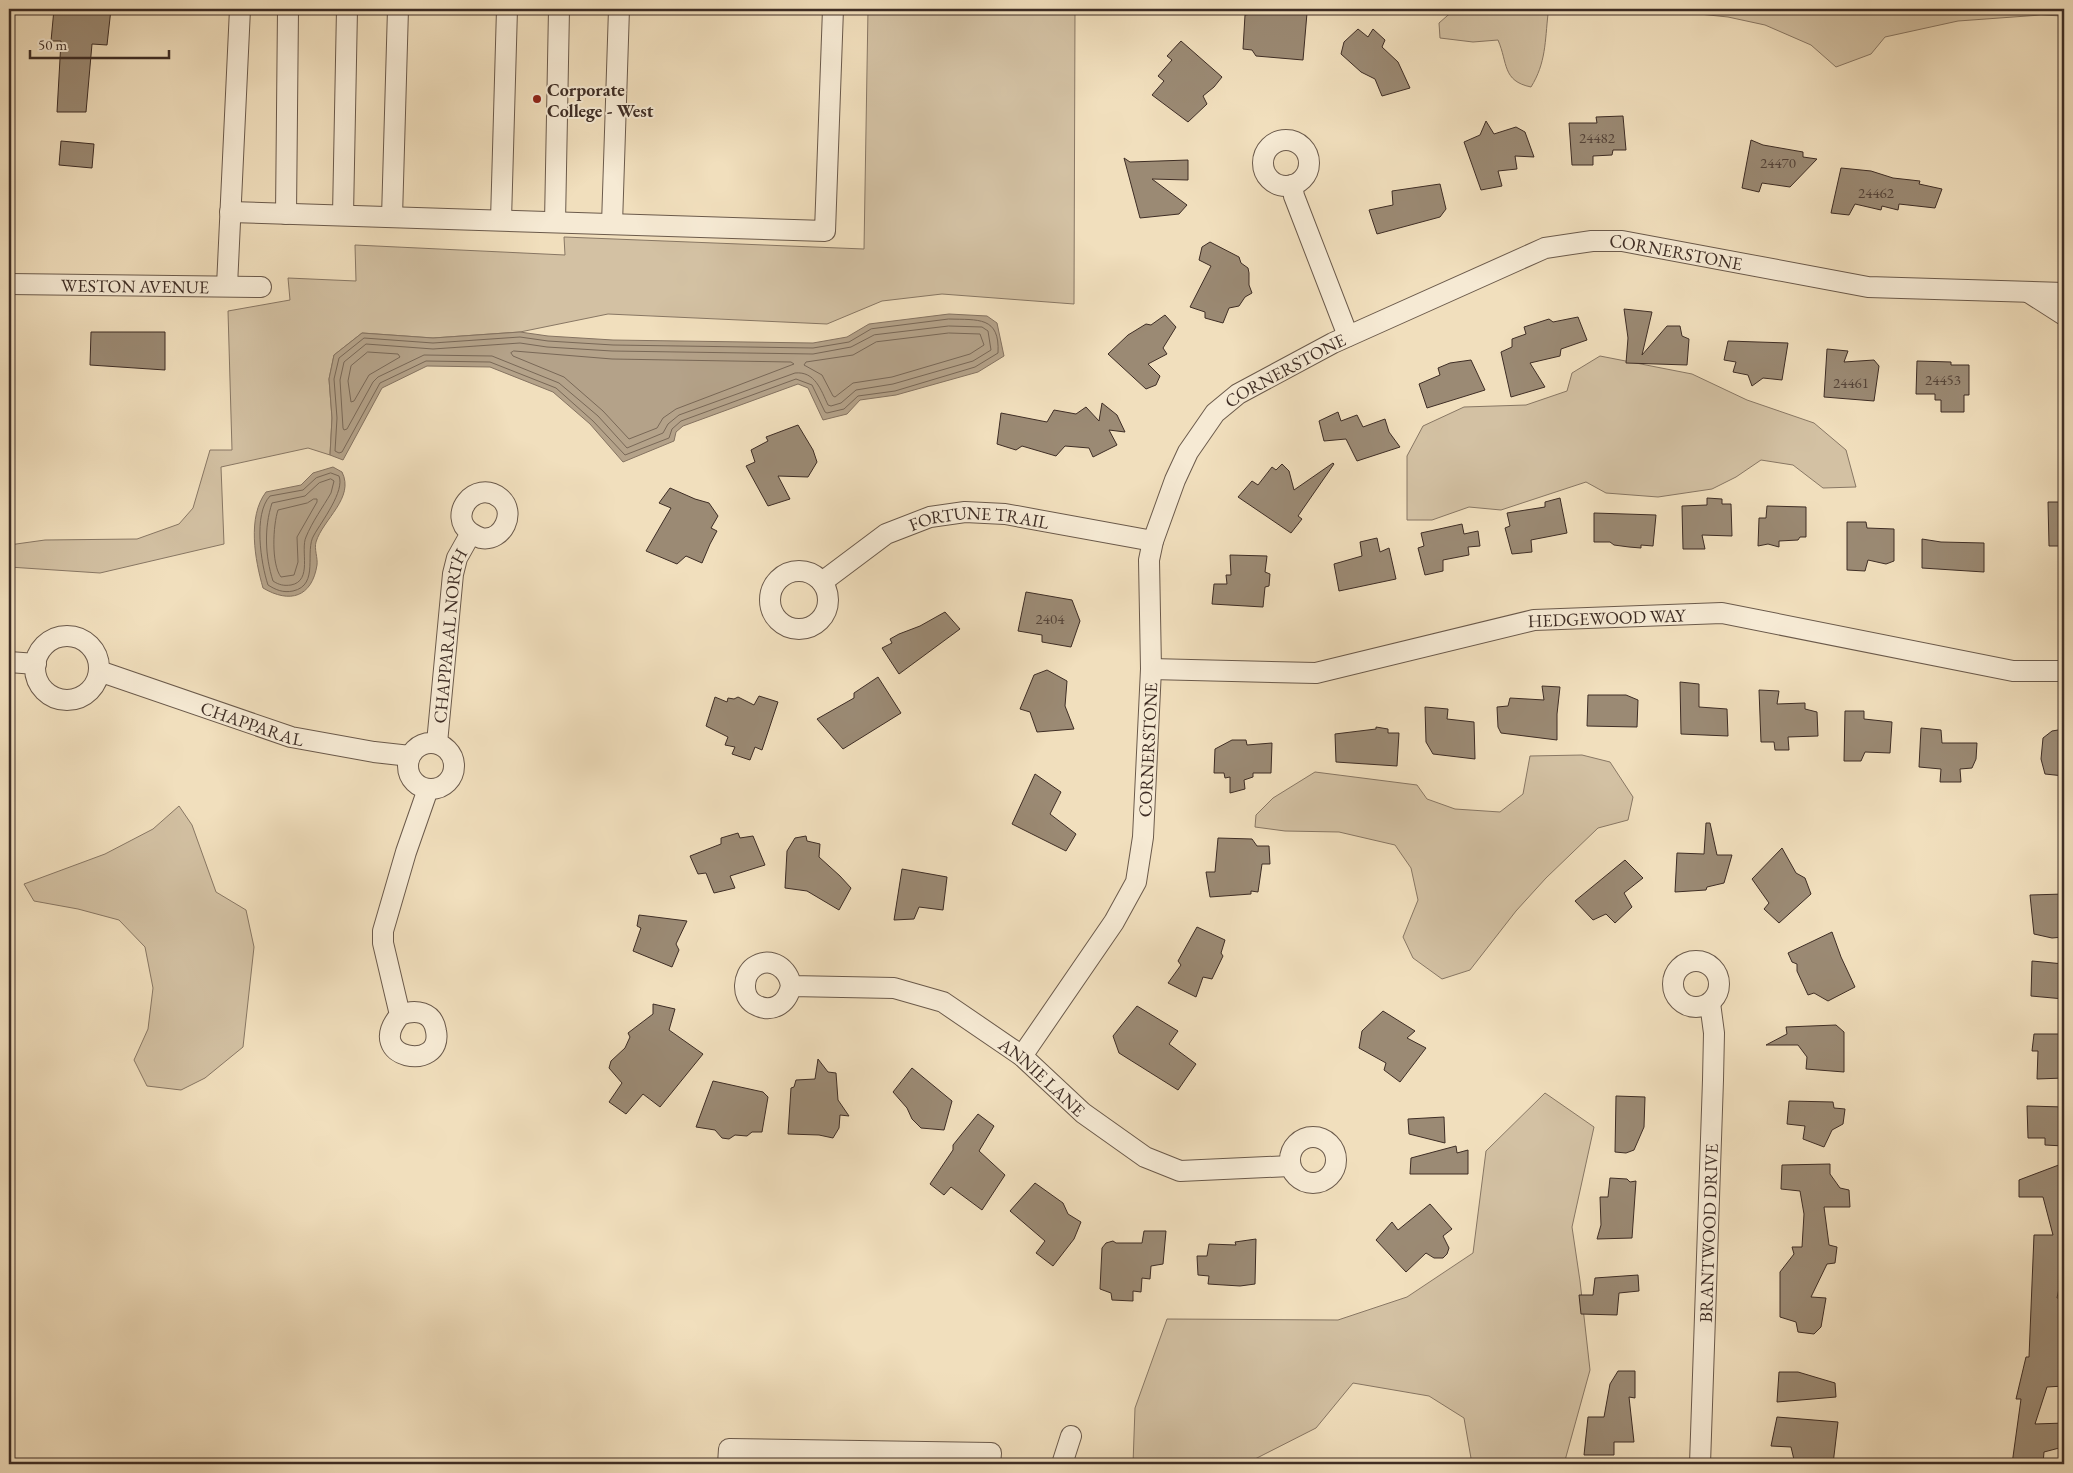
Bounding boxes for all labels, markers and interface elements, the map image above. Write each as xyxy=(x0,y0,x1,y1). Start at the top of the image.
scale bar xyxy=(30,28,169,60)
text: 50 m xyxy=(38,35,67,54)
place label: Corporate College - West xyxy=(547,78,654,122)
marker: Corporate College - West xyxy=(531,93,543,105)
house number: 24482 xyxy=(1579,128,1616,147)
house number: 24470 xyxy=(1760,153,1796,172)
house number: 24462 xyxy=(1858,183,1895,202)
street label: CORNERSTONE xyxy=(1610,230,1744,275)
street label: WESTON AVENUE xyxy=(61,273,209,298)
street label: CORNERSTONE xyxy=(1219,327,1349,412)
house number: 24453 xyxy=(1925,370,1961,389)
house number: 24461 xyxy=(1833,373,1869,392)
street label: FORTUNE TRAIL xyxy=(905,500,1051,536)
street label: CHAPPARAL NORTH xyxy=(427,544,472,724)
street label: HEDGEWOOD WAY xyxy=(1527,603,1687,632)
house number: 2404 xyxy=(1036,609,1065,628)
street label: CORNERSTONE xyxy=(1132,682,1162,818)
street label: CHAPPARAL xyxy=(198,695,306,751)
street label: ANNIE LANE xyxy=(994,1032,1090,1121)
street label: BRANTWOOD DRIVE xyxy=(1693,1143,1722,1323)

